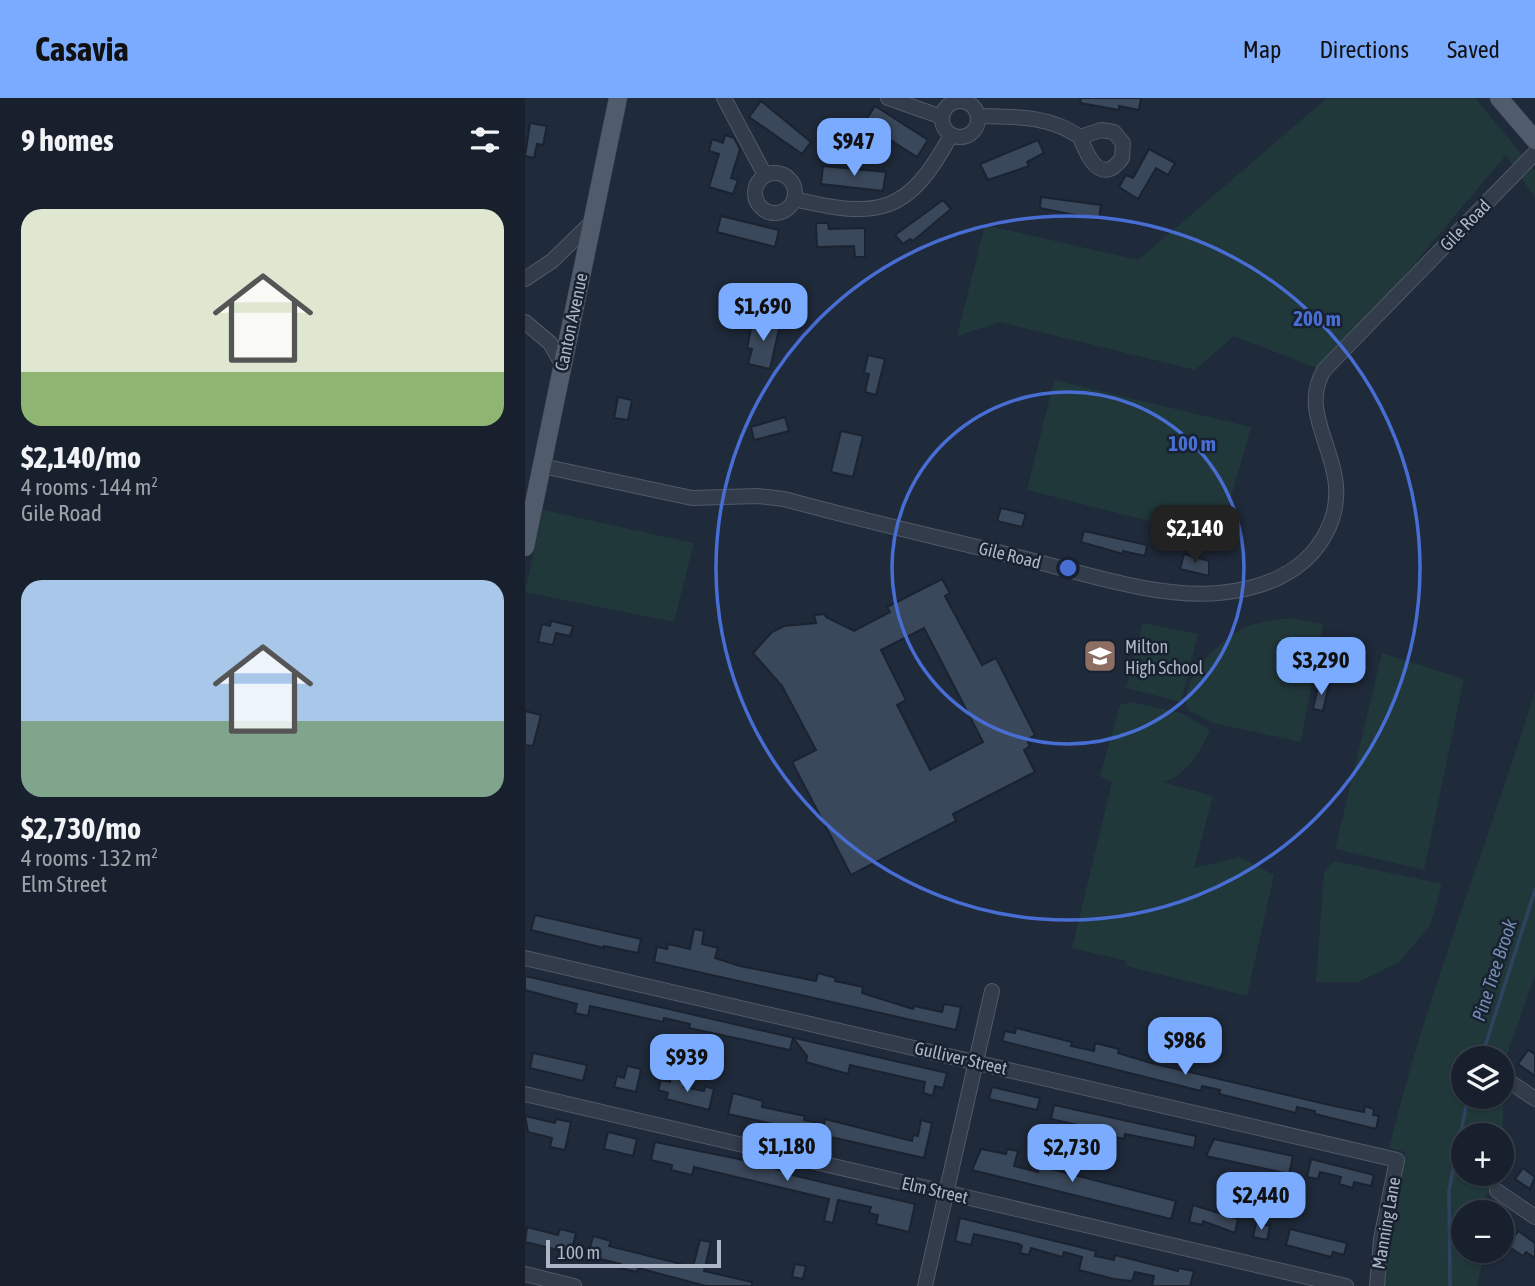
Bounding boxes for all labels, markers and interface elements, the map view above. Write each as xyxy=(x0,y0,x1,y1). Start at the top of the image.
text: Casavia xyxy=(35,30,129,68)
text: Map xyxy=(1243,36,1281,63)
text: Directions xyxy=(1319,36,1409,63)
text: Saved xyxy=(1447,36,1500,63)
pin: $947 xyxy=(813,118,895,178)
icon: filters xyxy=(466,121,504,159)
text: 9 homes xyxy=(21,123,114,157)
text: $947 xyxy=(833,128,875,154)
street label: Gile Road xyxy=(1435,195,1495,255)
icon: home xyxy=(200,255,326,381)
street label: Canton Avenue xyxy=(550,271,592,373)
pin: $1,690 xyxy=(706,284,820,343)
text: $1,690 xyxy=(735,293,792,319)
text: 200 m xyxy=(1293,306,1341,330)
text: 100 m xyxy=(1168,431,1216,455)
text: $2,140/mo xyxy=(21,440,141,474)
text: 4 rooms · 144 m² xyxy=(21,474,158,500)
text: Gile Road xyxy=(21,500,102,526)
pin: $2,140 xyxy=(1138,505,1252,565)
text: $2,140 xyxy=(1167,515,1224,541)
street label: Gile Road xyxy=(977,537,1043,573)
centre of rings xyxy=(1056,556,1080,580)
icon: home xyxy=(200,626,326,752)
place label: Milton High School xyxy=(1125,636,1203,678)
school or university icon: Milton High School xyxy=(1081,637,1119,675)
pin: $3,290 xyxy=(1264,638,1378,697)
text: $3,290 xyxy=(1293,647,1350,673)
text: $2,730/mo xyxy=(21,811,141,845)
text: 4 rooms · 132 m² xyxy=(21,845,158,871)
text: Elm Street xyxy=(21,871,107,897)
water label: Pine Tree Brook xyxy=(1467,916,1521,1024)
pin: $986 xyxy=(1144,1018,1226,1077)
text: $986 xyxy=(1164,1027,1206,1053)
pin: $939 xyxy=(646,1034,728,1094)
street label: Gulliver Street xyxy=(913,1037,1009,1079)
text: $939 xyxy=(666,1044,708,1070)
map controls xyxy=(1451,1046,1514,1263)
button: layers xyxy=(1451,1046,1514,1109)
button: + xyxy=(1451,1123,1514,1186)
pin: $1,180 xyxy=(730,1124,844,1183)
pin: $2,730 xyxy=(1015,1124,1129,1184)
text: $1,180 xyxy=(759,1133,816,1159)
text: $2,730 xyxy=(1044,1134,1101,1160)
street label: Elm Street xyxy=(900,1172,970,1208)
pin: $2,440 xyxy=(1204,1172,1318,1232)
street label: Manning Lane xyxy=(1368,1175,1404,1271)
text: $2,440 xyxy=(1233,1182,1290,1208)
button: − xyxy=(1451,1200,1514,1263)
scale bar xyxy=(546,1237,721,1269)
text: 100 m xyxy=(557,1241,600,1263)

